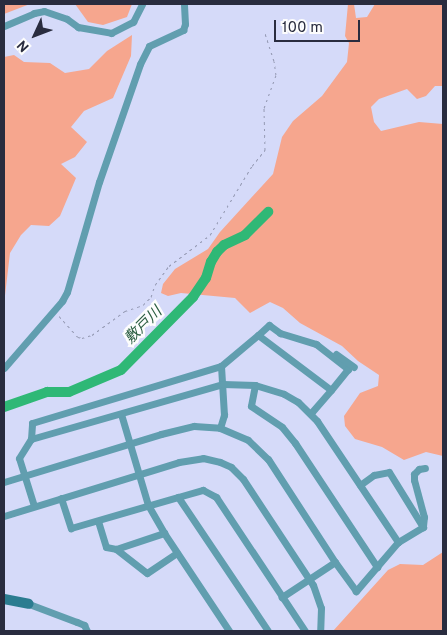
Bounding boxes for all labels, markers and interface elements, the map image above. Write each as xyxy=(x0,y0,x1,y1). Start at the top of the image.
north arrow xyxy=(10,10,60,60)
scale bar xyxy=(277,10,363,42)
text: 100 m xyxy=(282,19,323,38)
text: N xyxy=(14,36,33,55)
water label: 敷戸川 xyxy=(122,304,166,348)

